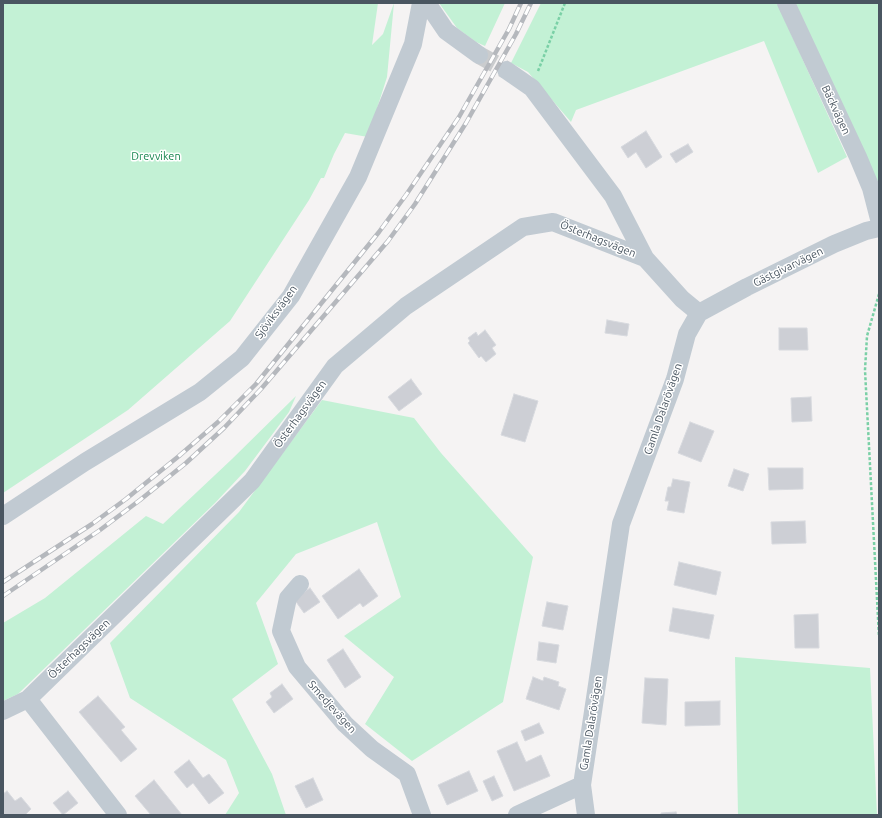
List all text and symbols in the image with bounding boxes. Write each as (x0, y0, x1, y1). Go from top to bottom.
street label: Bäckvägen (819, 83, 853, 137)
park label: Drevviken (131, 149, 181, 163)
street label: Österhagsvägen (558, 218, 638, 260)
street label: Gästgivarvägen (751, 244, 825, 290)
street label: Sjöviksvägen (252, 283, 300, 341)
street label: Gamla Dalarövägen (641, 362, 685, 456)
street label: Österhagsvägen (271, 378, 329, 450)
street label: Österhagsvägen (45, 616, 113, 682)
street label: Gamla Dalarövägen (577, 675, 605, 771)
street label: Smedjevägen (305, 678, 359, 736)

